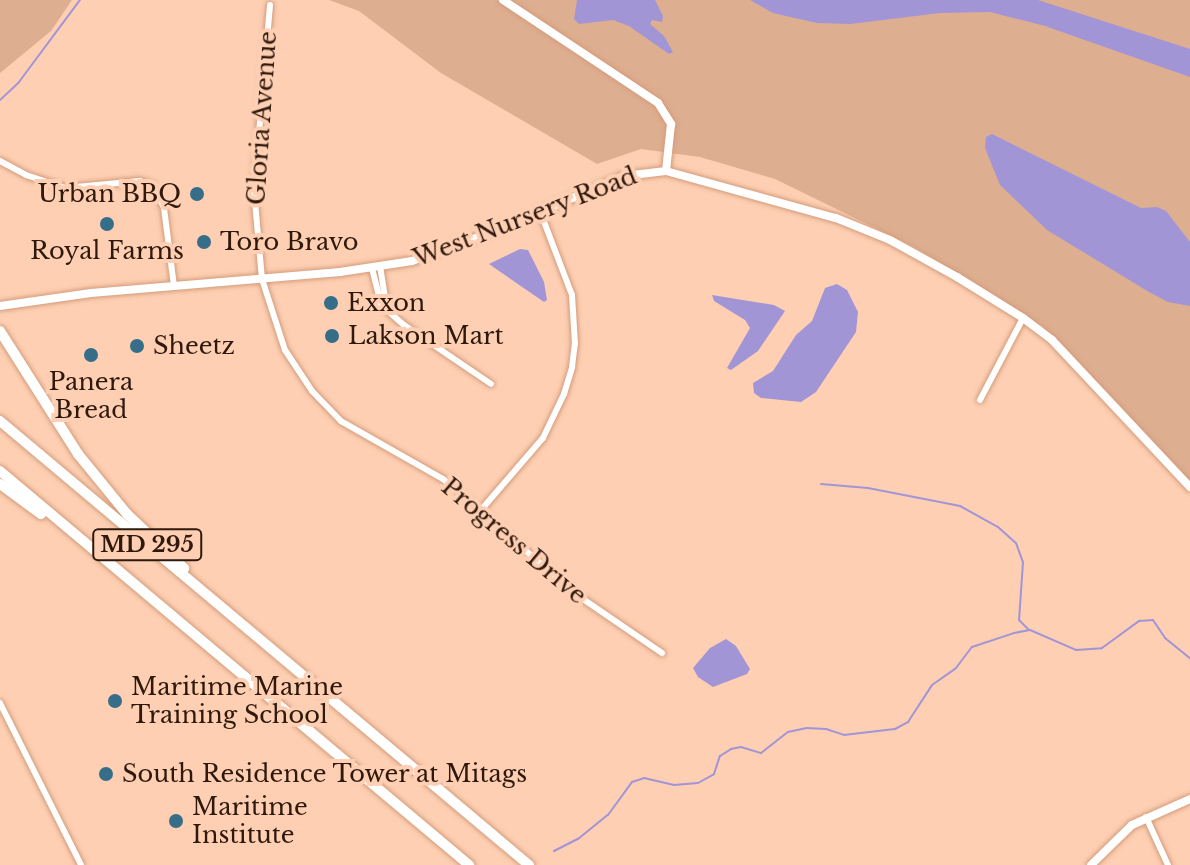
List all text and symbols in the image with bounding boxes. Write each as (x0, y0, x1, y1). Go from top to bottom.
street label: Gloria Avenue (242, 29, 282, 207)
street label: West Nursery Road (409, 161, 641, 273)
place label: Urban BBQ (38, 180, 181, 208)
marker: Urban BBQ (188, 185, 206, 203)
marker: Royal Farms (98, 215, 116, 233)
place label: Toro Bravo (220, 228, 359, 256)
marker: Toro Bravo (195, 233, 213, 251)
place label: Royal Farms (30, 237, 184, 265)
place label: Exxon (347, 289, 425, 317)
marker: Exxon (322, 294, 340, 312)
place label: Lakson Mart (348, 322, 504, 350)
marker: Lakson Mart (323, 327, 341, 345)
place label: Sheetz (153, 332, 235, 360)
marker: Sheetz (128, 337, 146, 355)
marker: Panera Bread (82, 346, 100, 364)
place label: Panera Bread (49, 368, 133, 424)
street label: Progress Drive (436, 472, 592, 610)
road number: MD 295 (91, 527, 203, 563)
place label: Maritime Marine Training School (131, 673, 343, 729)
marker: Maritime Marine Training School (106, 692, 124, 710)
place label: South Residence Tower at Mitags (122, 760, 528, 788)
marker: South Residence Tower at Mitags (97, 765, 115, 783)
place label: Maritime Institute (192, 793, 308, 849)
marker: Maritime Institute (167, 812, 185, 830)

